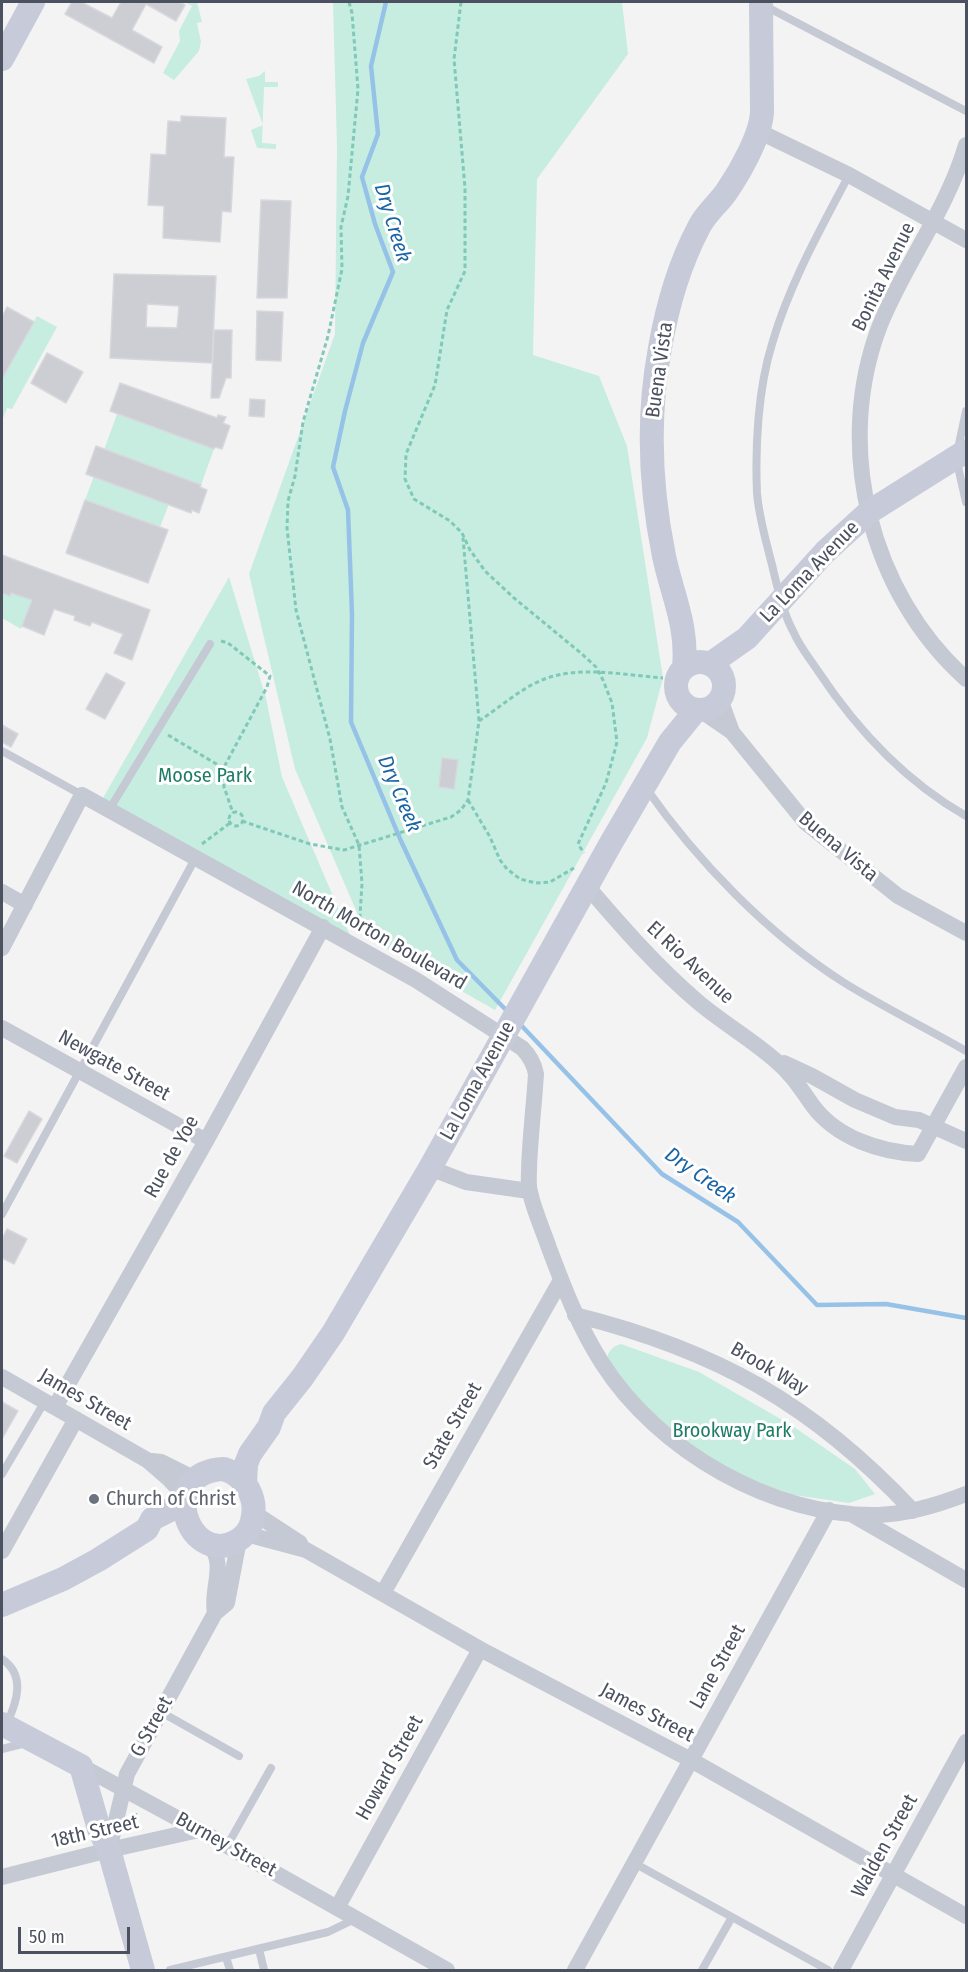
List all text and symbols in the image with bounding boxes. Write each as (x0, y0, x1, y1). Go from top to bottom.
water label: Dry Creek (368, 181, 416, 265)
street label: Bonita Avenue (847, 219, 921, 335)
street label: Buena Vista (641, 321, 679, 419)
street label: La Loma Avenue (755, 516, 865, 628)
water label: Dry Creek (372, 752, 426, 836)
park label: Moose Park (158, 764, 252, 788)
street label: Buena Vista (793, 807, 883, 887)
street label: North Morton Boulevard (287, 876, 471, 996)
street label: El Rio Avenue (641, 917, 739, 1009)
street label: La Loma Avenue (435, 1017, 521, 1145)
street label: Newgate Street (54, 1025, 174, 1107)
street label: Rue de Yoe (140, 1112, 204, 1202)
water label: Dry Creek (660, 1142, 740, 1210)
street label: Brook Way (726, 1337, 812, 1401)
street label: James Street (34, 1364, 136, 1436)
street label: State Street (419, 1378, 487, 1474)
park label: Brookway Park (672, 1419, 792, 1443)
place label: Church of Christ (106, 1487, 236, 1511)
marker: Church of Christ (87, 1492, 101, 1506)
street label: Lane Street (685, 1621, 751, 1713)
street label: James Street (596, 1678, 698, 1748)
street label: G Street (126, 1693, 178, 1761)
street label: Howard Street (351, 1711, 429, 1825)
street label: Walden Street (847, 1790, 923, 1902)
street label: Burney Street (171, 1807, 281, 1883)
street label: 18th Street (49, 1810, 141, 1854)
scale bar (21, 1915, 134, 1953)
text: 50 m (29, 1926, 65, 1948)

